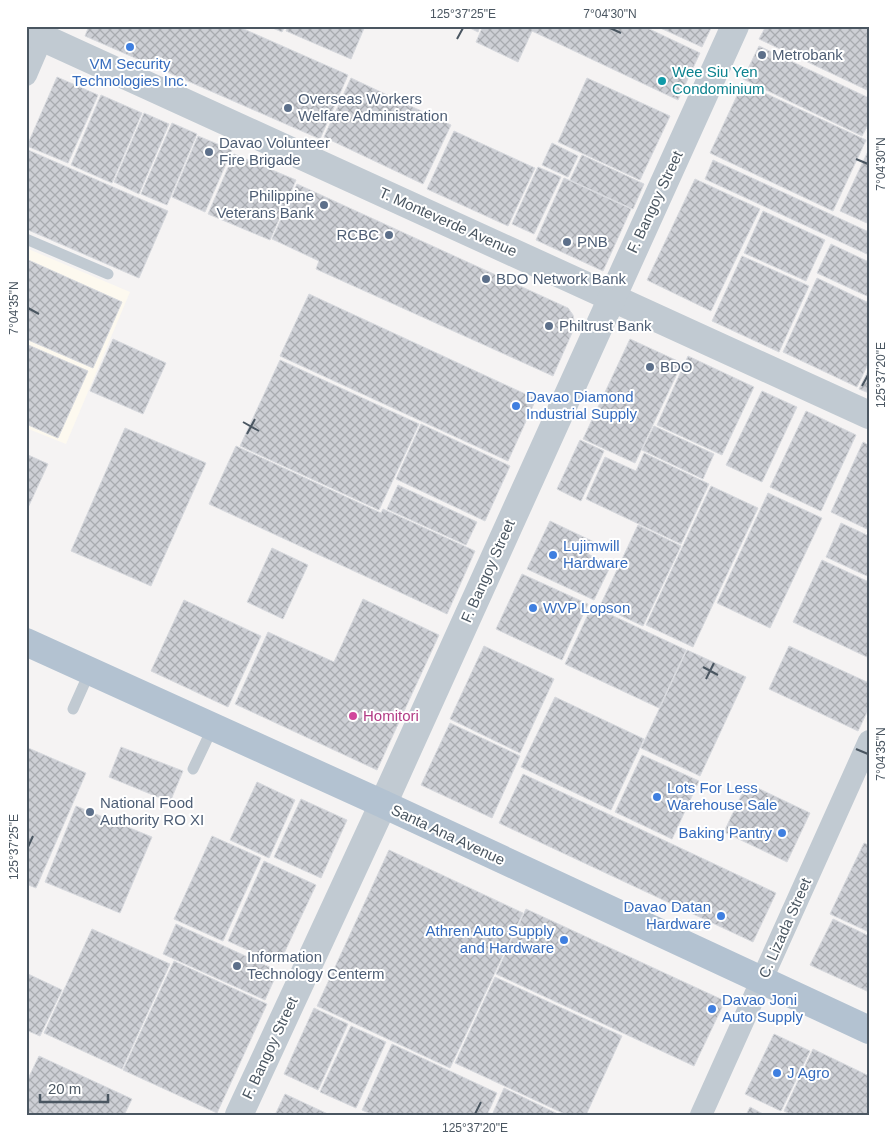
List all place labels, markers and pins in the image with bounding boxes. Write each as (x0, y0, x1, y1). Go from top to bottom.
marker: VM Security Technologies Inc. (124, 41, 136, 53)
place label: Metrobank (772, 46, 843, 63)
marker: Metrobank (756, 49, 768, 61)
place label: VM Security Technologies Inc. (72, 55, 188, 89)
place label: Wee Siu Yen Condominium (672, 63, 765, 97)
marker: Wee Siu Yen Condominium (656, 75, 668, 87)
place label: Overseas Workers Welfare Administration (298, 90, 448, 124)
marker: Overseas Workers Welfare Administration (282, 102, 294, 114)
place label: Davao Volunteer Fire Brigade (219, 134, 330, 168)
marker: Davao Volunteer Fire Brigade (203, 146, 215, 158)
place label: Philippine Veterans Bank (216, 187, 314, 221)
marker: Philippine Veterans Bank (318, 199, 330, 211)
place label: RCBC (336, 226, 379, 243)
marker: RCBC (383, 229, 395, 241)
place label: PNB (577, 233, 608, 250)
marker: PNB (561, 236, 573, 248)
place label: BDO Network Bank (496, 270, 627, 287)
marker: BDO Network Bank (480, 273, 492, 285)
place label: Philtrust Bank (559, 317, 652, 334)
marker: Philtrust Bank (543, 320, 555, 332)
place label: BDO (660, 358, 693, 375)
marker: BDO (644, 361, 656, 373)
place label: Davao Diamond Industrial Supply (526, 388, 637, 422)
marker: Davao Diamond Industrial Supply (510, 400, 522, 412)
place label: Lujimwill Hardware (563, 537, 628, 571)
marker: Lujimwill Hardware (547, 549, 559, 561)
place label: WVP Lopson (543, 599, 630, 616)
marker: WVP Lopson (527, 602, 539, 614)
place label: Homitori (363, 707, 419, 724)
marker: Homitori (347, 710, 359, 722)
place label: Lots For Less Warehouse Sale (667, 779, 777, 813)
marker: Lots For Less Warehouse Sale (651, 791, 663, 803)
place label: National Food Authority RO XI (100, 794, 204, 828)
marker: National Food Authority RO XI (84, 806, 96, 818)
place label: Baking Pantry (679, 824, 772, 841)
marker: Baking Pantry (776, 827, 788, 839)
place label: Davao Datan Hardware (623, 898, 711, 932)
marker: Davao Datan Hardware (715, 910, 727, 922)
place label: Athren Auto Supply and Hardware (426, 922, 554, 956)
marker: Athren Auto Supply and Hardware (558, 934, 570, 946)
place label: Information Technology Centerm (247, 948, 385, 982)
marker: Information Technology Centerm (231, 960, 243, 972)
place label: Davao Joni Auto Supply (722, 991, 803, 1025)
marker: Davao Joni Auto Supply (706, 1003, 718, 1015)
place label: J Agro (787, 1064, 830, 1081)
marker: J Agro (771, 1067, 783, 1079)

